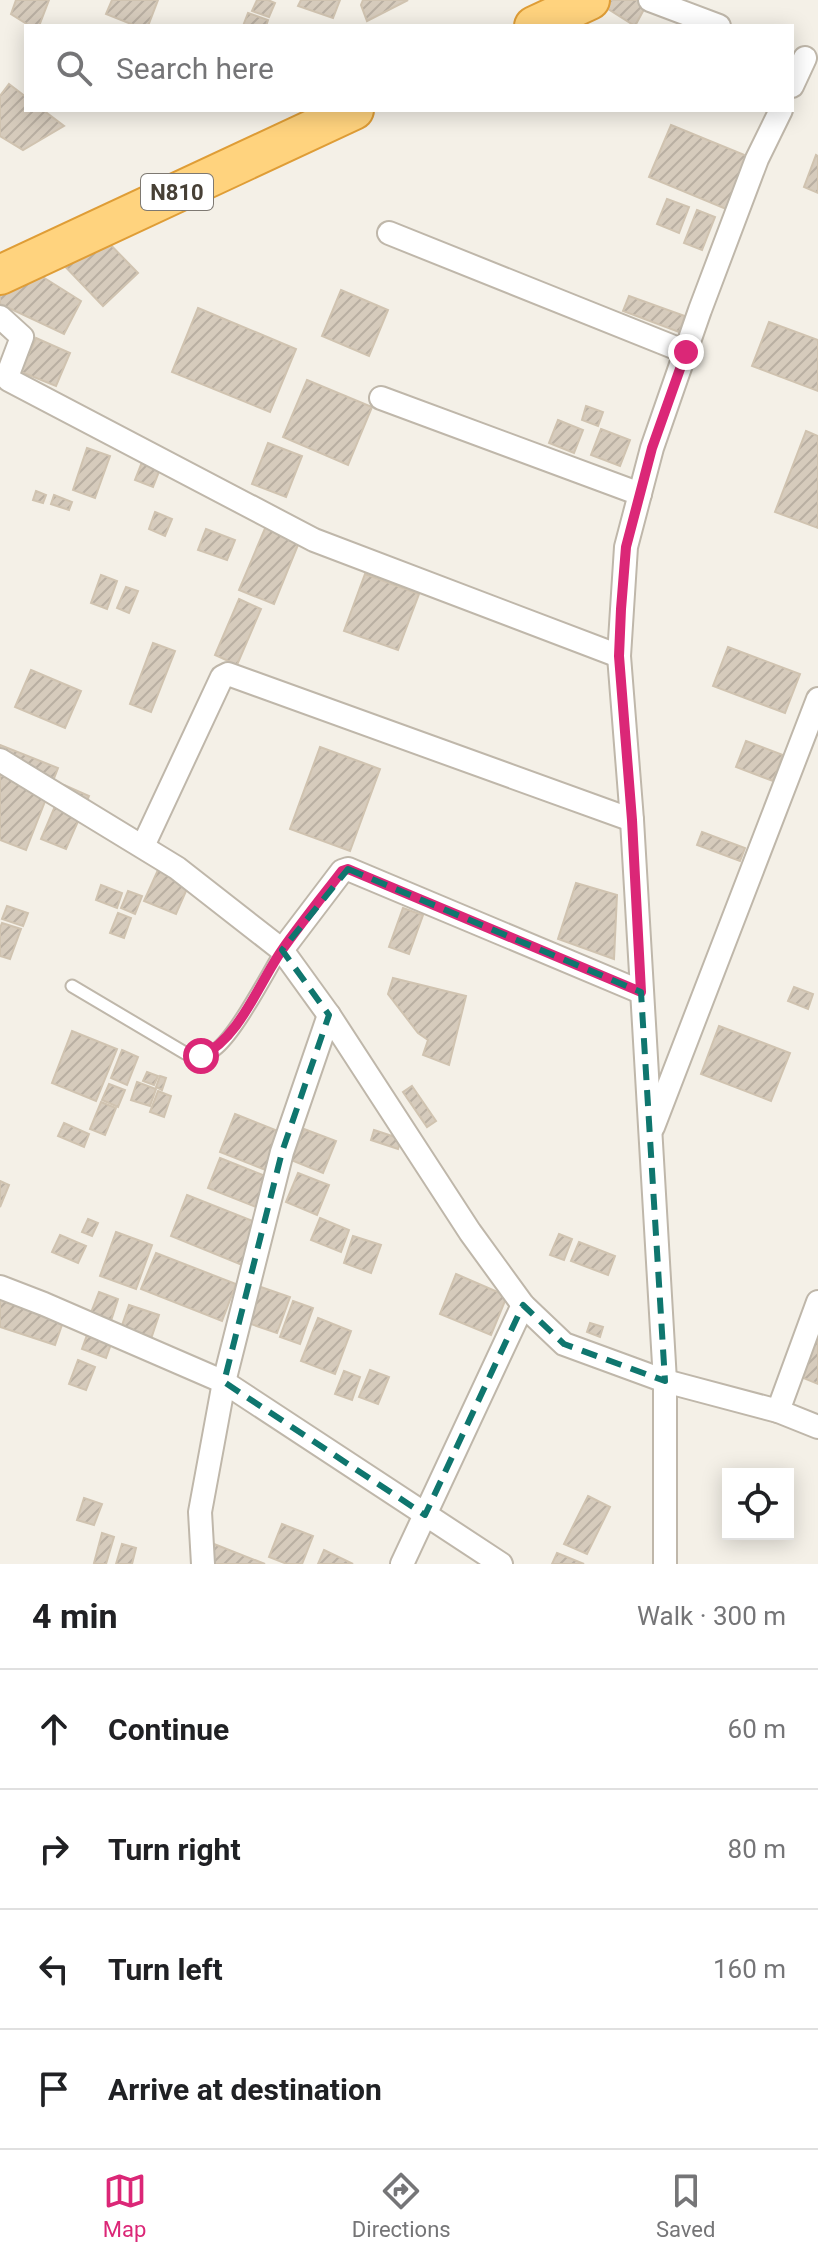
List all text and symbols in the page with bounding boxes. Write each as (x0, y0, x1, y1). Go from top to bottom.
search box (24, 24, 794, 112)
icon: search (52, 46, 96, 90)
text: Search here (116, 51, 274, 86)
road number: N810 (141, 174, 213, 210)
route end (668, 334, 704, 370)
route start (183, 1038, 219, 1074)
map controls (722, 1468, 794, 1540)
button: locate (722, 1468, 794, 1540)
text: 4 min (32, 1596, 117, 1636)
text: Walk · 300 m (637, 1601, 786, 1631)
icon: ahead (32, 1707, 76, 1751)
text: Continue (108, 1712, 229, 1747)
text: 60 m (728, 1714, 786, 1744)
icon: right (32, 1827, 76, 1871)
text: Turn right (108, 1832, 241, 1867)
text: 80 m (728, 1834, 786, 1864)
icon: left (32, 1947, 76, 1991)
text: Turn left (108, 1952, 223, 1987)
text: 160 m (713, 1954, 786, 1984)
icon: arrive (32, 2067, 76, 2111)
text: Arrive at destination (108, 2072, 382, 2107)
tab: Map (103, 2169, 147, 2242)
tab: Directions (352, 2169, 451, 2242)
tab: Saved (656, 2169, 715, 2242)

